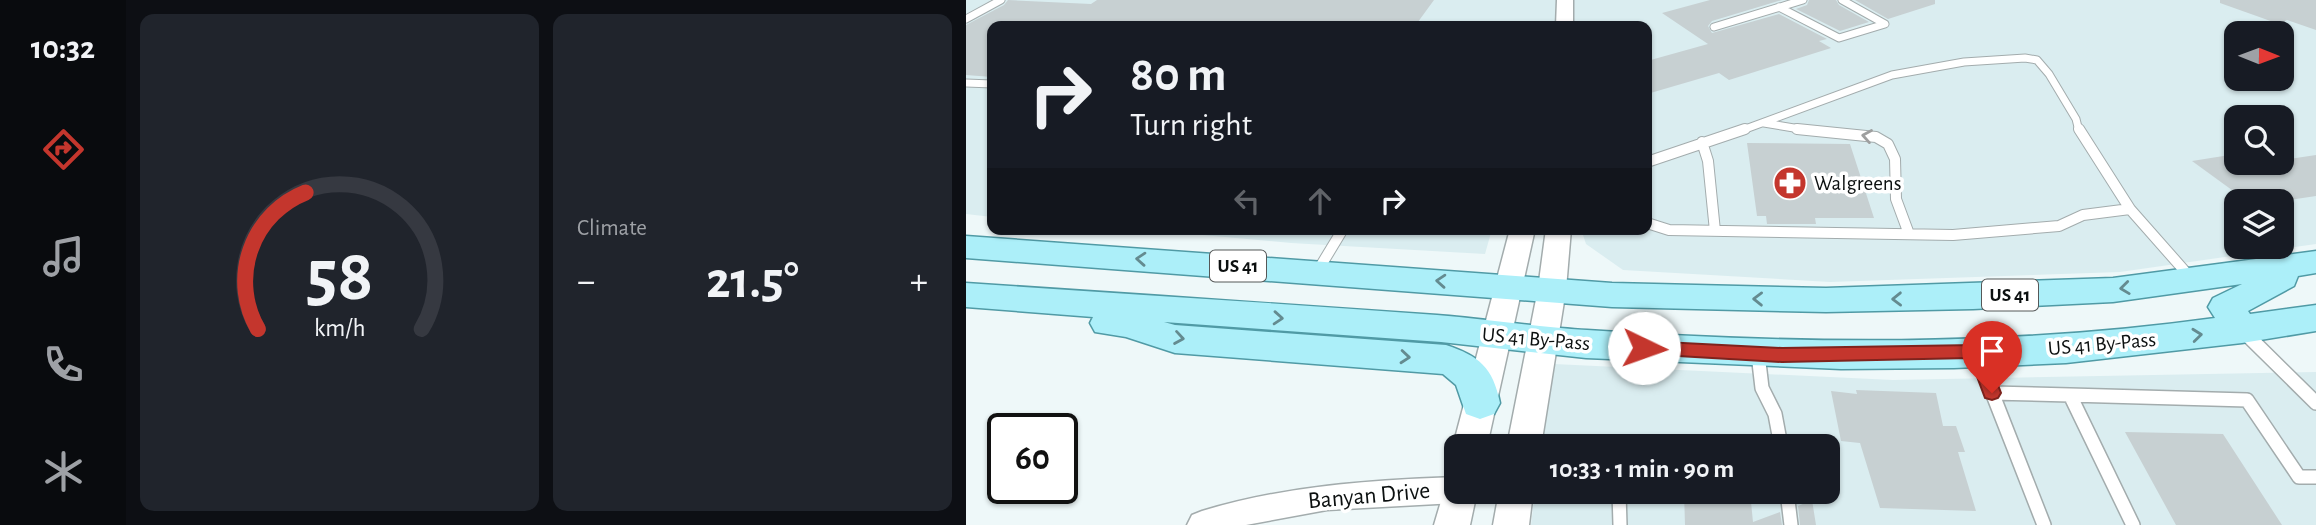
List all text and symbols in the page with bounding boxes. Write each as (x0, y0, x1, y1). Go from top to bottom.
north arrow (2224, 21, 2294, 91)
map controls (2224, 21, 2294, 259)
text: 10:32 (31, 32, 95, 64)
icon: right (1015, 49, 1106, 140)
text: 80 m (1130, 51, 1227, 100)
button: search (2224, 105, 2294, 175)
text: Turn right (1130, 109, 1252, 141)
icon: directions (39, 125, 88, 174)
one-way arrow (1861, 129, 1872, 144)
pharmacy icon: Walgreens (1771, 164, 1809, 202)
place label: Walgreens (1814, 173, 1901, 194)
icon: left (1228, 182, 1266, 220)
icon: ahead (1301, 182, 1339, 220)
icon: right (1374, 182, 1412, 220)
button: layers (2224, 189, 2294, 259)
text: Climate (577, 217, 647, 240)
icon: music (39, 232, 88, 281)
text: 58 (306, 241, 373, 314)
road number: US 41 (1210, 250, 1266, 282)
one-way arrow (1135, 252, 1146, 267)
text: 21.5° (706, 255, 799, 307)
text: − (577, 263, 595, 301)
text: + (910, 263, 928, 301)
one-way arrow (1435, 273, 1446, 288)
road number: US 41 (1982, 280, 2038, 310)
one-way arrow (2119, 281, 2130, 296)
one-way arrow (1752, 291, 1763, 307)
one-way arrow (1892, 291, 1902, 307)
one-way arrow (1273, 310, 1284, 325)
position arrow (1607, 311, 1681, 385)
text: km/h (314, 315, 365, 340)
pin (1962, 321, 2022, 393)
street label: US 41 By-Pass (1481, 324, 1591, 354)
one-way arrow (2192, 328, 2203, 343)
street label: US 41 By-Pass (2047, 329, 2157, 359)
one-way arrow (1173, 330, 1185, 345)
icon: arrive (1973, 332, 2011, 370)
icon: phone (39, 340, 88, 389)
one-way arrow (1400, 349, 1411, 364)
speed limit sign: 60 (987, 413, 1078, 504)
icon: climate (39, 447, 88, 496)
text: 10:33 · 1 min · 90 m (1550, 456, 1734, 482)
street label: Banyan Drive (1307, 479, 1431, 513)

